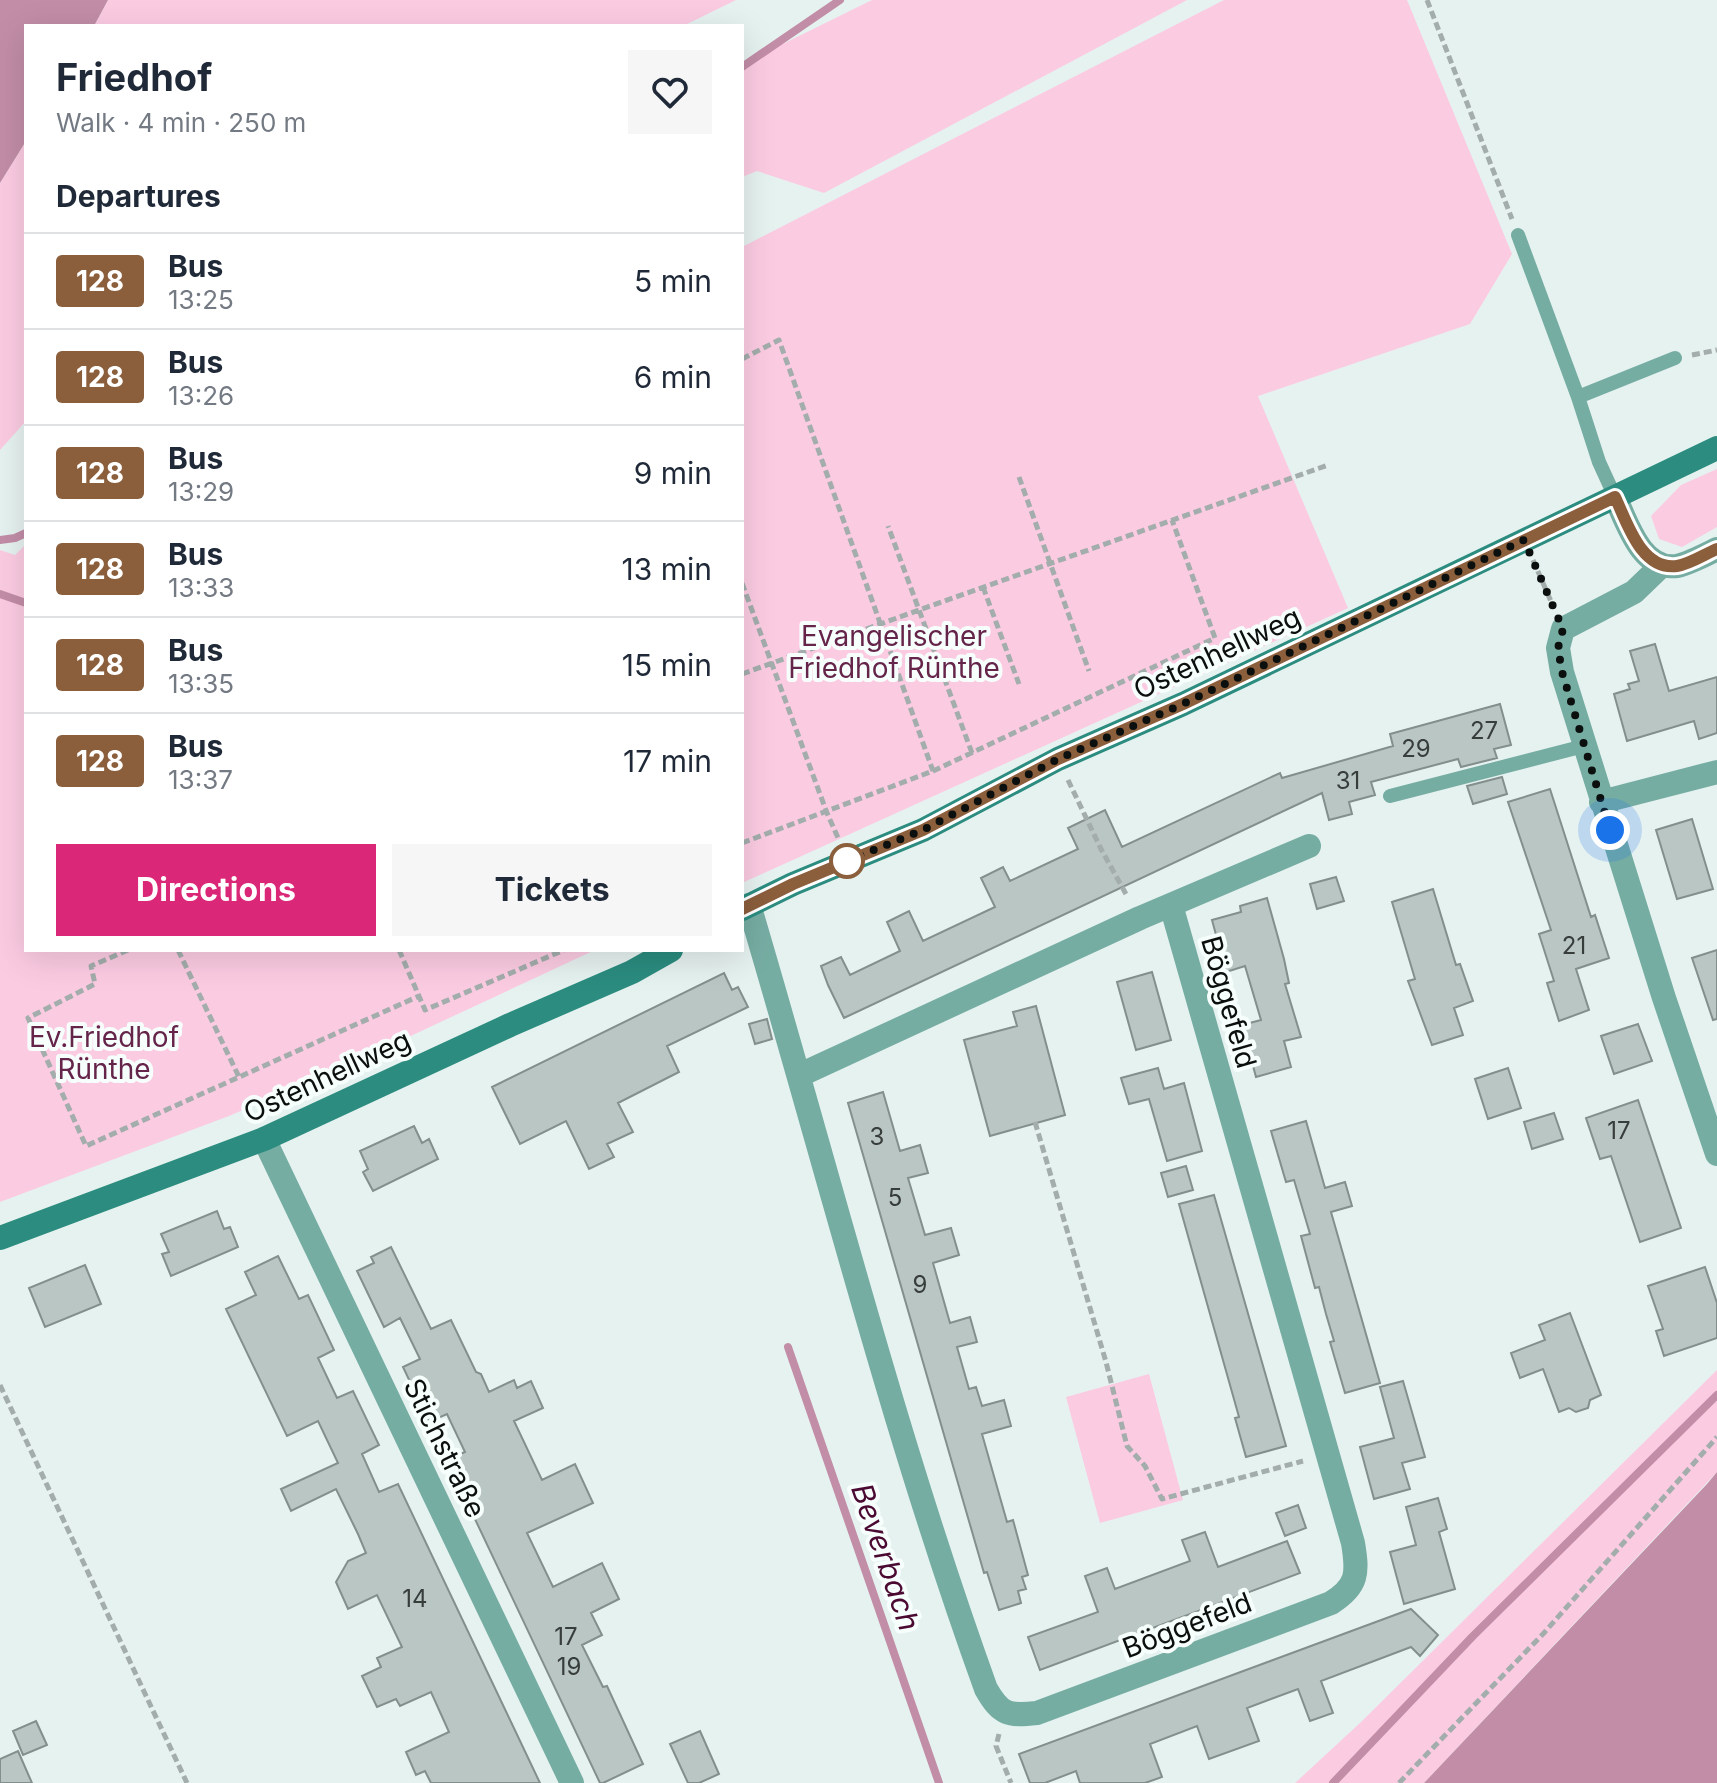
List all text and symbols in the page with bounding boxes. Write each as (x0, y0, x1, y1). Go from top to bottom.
button: heart (628, 50, 712, 134)
text: Friedhof (56, 54, 212, 100)
text: Walk · 4 min · 250 m (56, 107, 306, 138)
text: Departures (56, 178, 221, 214)
text: Bus (168, 248, 223, 284)
text: 5 min (634, 263, 712, 299)
text: 128 (76, 264, 124, 298)
text: 13:25 (168, 284, 234, 315)
text: Bus (168, 344, 223, 380)
text: 6 min (634, 359, 712, 395)
text: 128 (76, 360, 124, 394)
text: 13:26 (168, 380, 234, 411)
text: Bus (168, 440, 223, 476)
text: 9 min (634, 455, 712, 491)
text: 128 (76, 456, 124, 490)
text: 13:29 (168, 476, 234, 507)
text: Bus (168, 536, 223, 572)
text: 13 min (622, 551, 712, 587)
text: 128 (76, 552, 124, 586)
text: 13:33 (168, 572, 234, 603)
street label: Ostenhellweg (1128, 599, 1306, 707)
park label: Evangelischer Friedhof Rünthe (788, 619, 1000, 685)
text: Bus (168, 632, 223, 668)
text: 15 min (622, 647, 712, 683)
text: 128 (76, 648, 124, 682)
text: 13:35 (168, 668, 234, 699)
house number: 27 (1470, 716, 1498, 745)
text: Bus (168, 728, 223, 764)
house number: 29 (1401, 734, 1431, 763)
text: 17 min (623, 743, 712, 779)
text: 128 (76, 744, 124, 778)
text: 13:37 (168, 764, 233, 795)
house number: 31 (1336, 766, 1360, 795)
your location (1590, 810, 1630, 850)
button: Directions (56, 844, 376, 936)
button: Tickets (392, 844, 712, 936)
unlabelled marker (830, 844, 864, 878)
house number: 21 (1562, 931, 1586, 960)
street label: Böggefeld (1194, 932, 1264, 1072)
park label: Ev.Friedhof Rünthe (29, 1020, 179, 1086)
street label: Ostenhellweg (238, 1022, 416, 1130)
house number: 17 (1607, 1116, 1631, 1145)
house number: 3 (870, 1122, 884, 1151)
house number: 5 (888, 1183, 902, 1212)
house number: 9 (913, 1270, 927, 1299)
street label: Stichstraße (397, 1373, 493, 1523)
water label: Beverbach (844, 1479, 928, 1635)
house number: 14 (402, 1584, 428, 1613)
street label: Böggefeld (1118, 1585, 1256, 1665)
house number: 17 (554, 1622, 578, 1651)
house number: 19 (557, 1652, 581, 1681)

